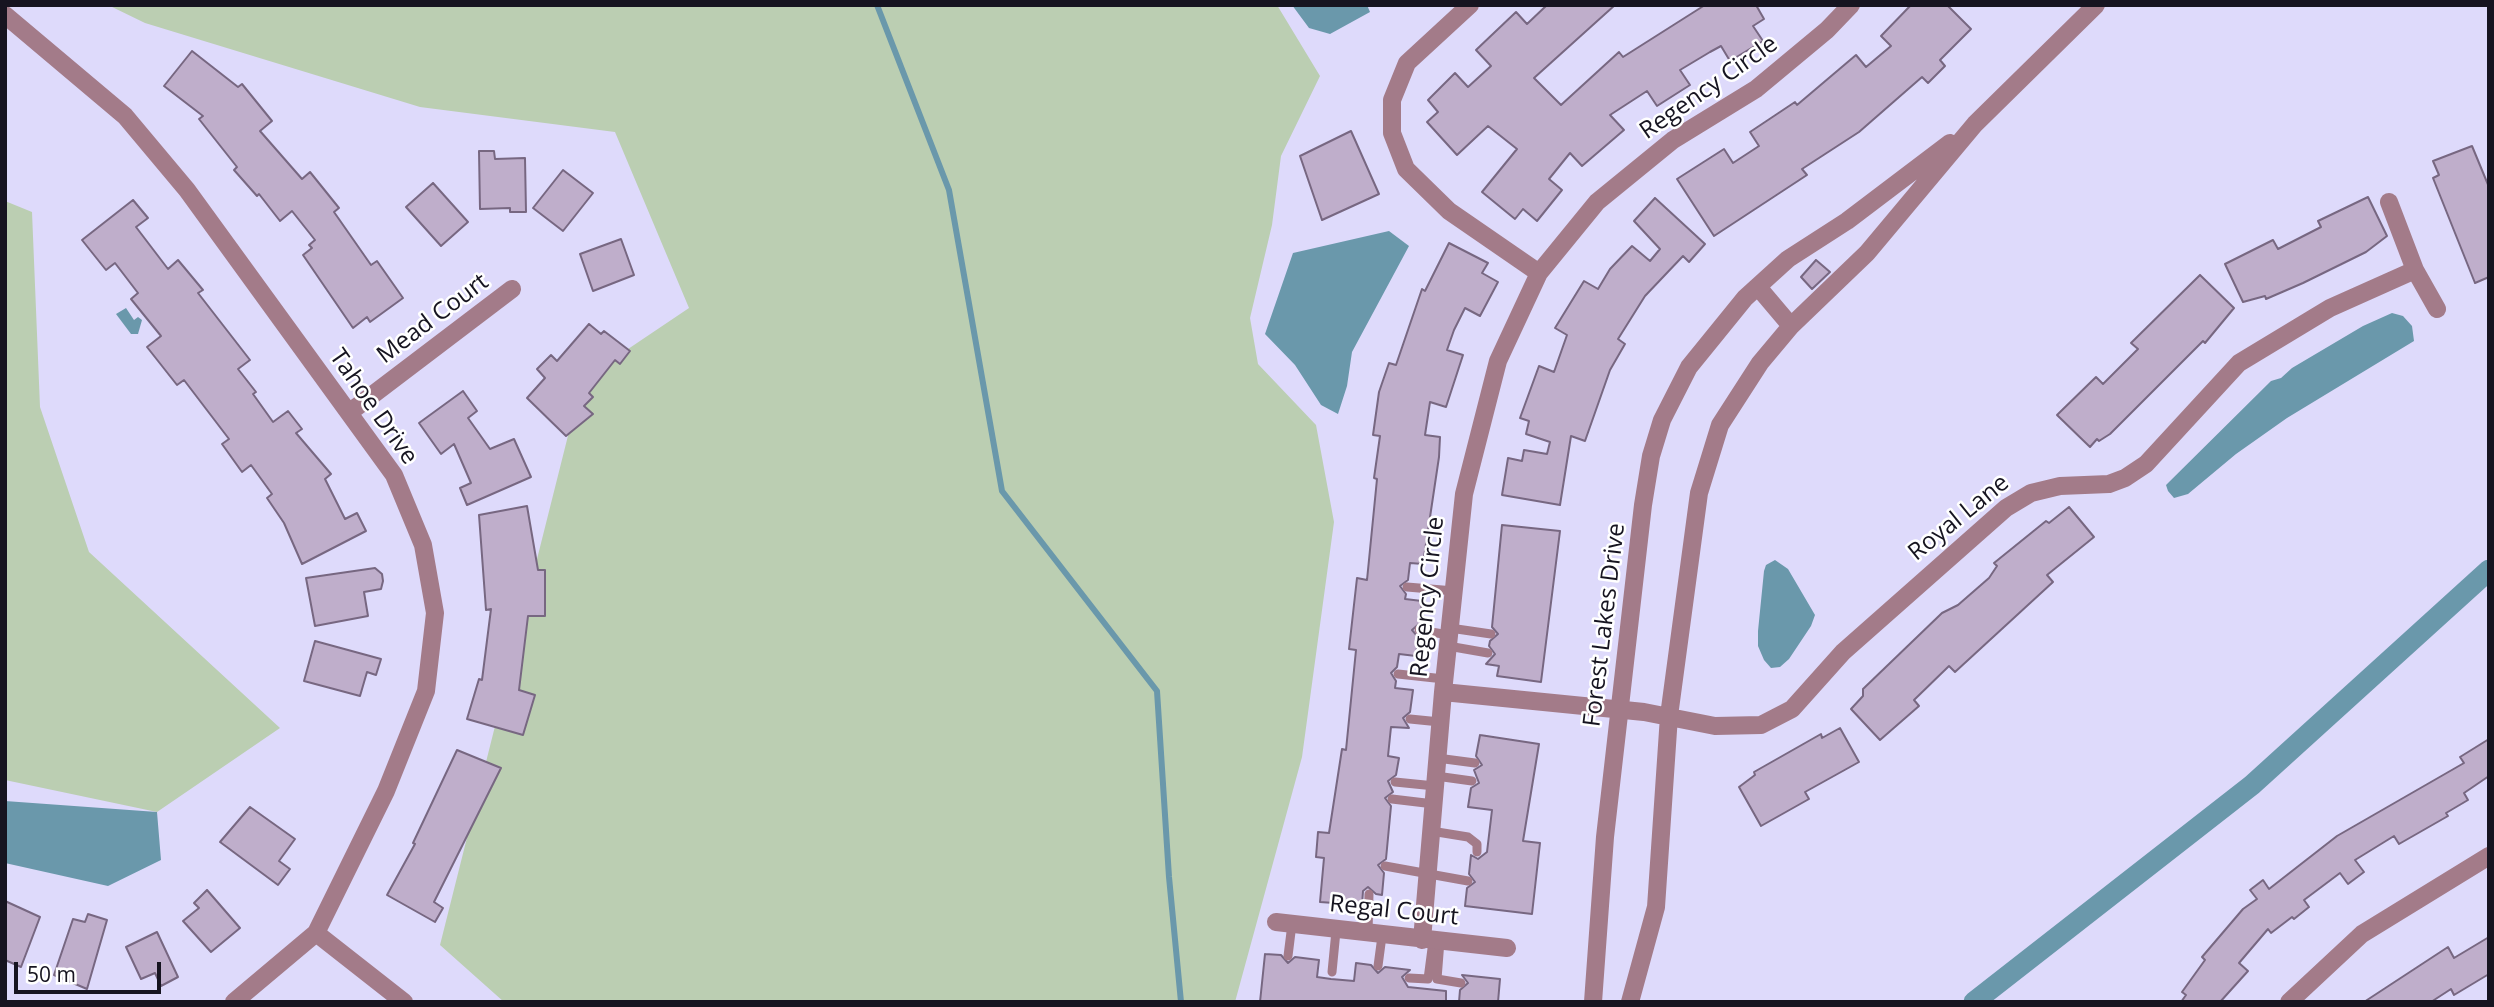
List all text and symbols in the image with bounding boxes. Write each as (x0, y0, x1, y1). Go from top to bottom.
street label: Regency Circle (1635, 30, 1783, 146)
street label: Mead Court (372, 268, 494, 370)
street label: Tahoe Drive (323, 344, 423, 470)
street label: Royal Lane (1903, 469, 2015, 567)
street label: Regency Circle (1405, 515, 1451, 679)
street label: Forest Lakes Drive (1578, 522, 1632, 728)
street label: Regal Court (1328, 890, 1460, 932)
scale bar (18, 948, 164, 992)
text: 50 m (27, 960, 76, 988)

